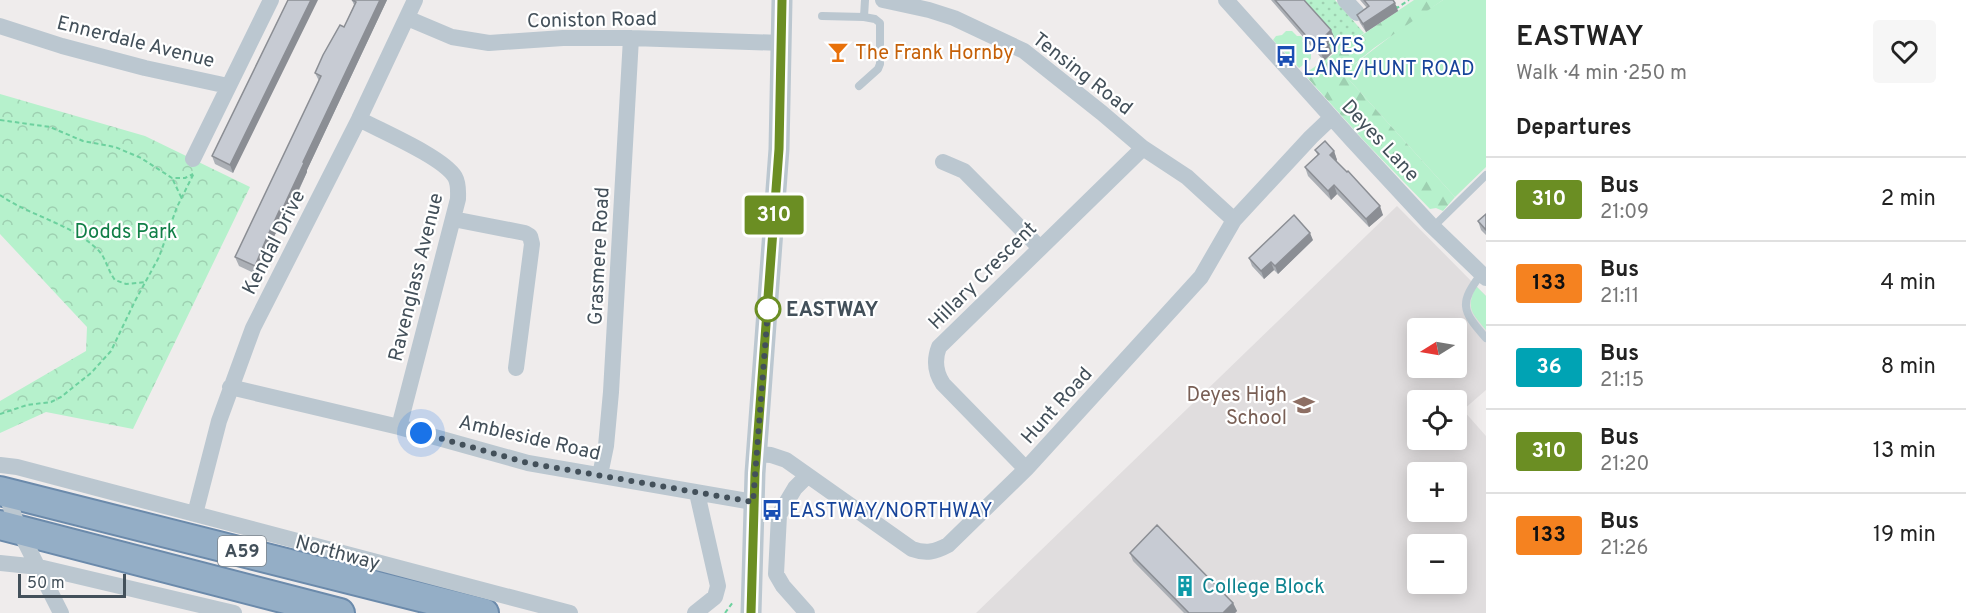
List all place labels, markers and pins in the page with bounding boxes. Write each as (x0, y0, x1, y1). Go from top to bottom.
place label: DEYES LANE/HUNT ROAD (1303, 34, 1475, 83)
bar icon: The Frank Hornby (826, 40, 850, 64)
place label: The Frank Hornby (855, 41, 1014, 67)
bus stop icon: DEYES LANE/HUNT ROAD (1274, 44, 1298, 68)
marker: EASTWAY (755, 296, 781, 322)
place label: EASTWAY (786, 298, 879, 324)
place label: Deyes High School (1186, 383, 1287, 432)
school or university icon: Deyes High School (1292, 393, 1316, 417)
bus stop icon: EASTWAY/NORTHWAY (760, 498, 784, 522)
place label: EASTWAY/NORTHWAY (789, 499, 993, 525)
building icon: College Block (1173, 574, 1197, 598)
place label: College Block (1202, 575, 1325, 601)

